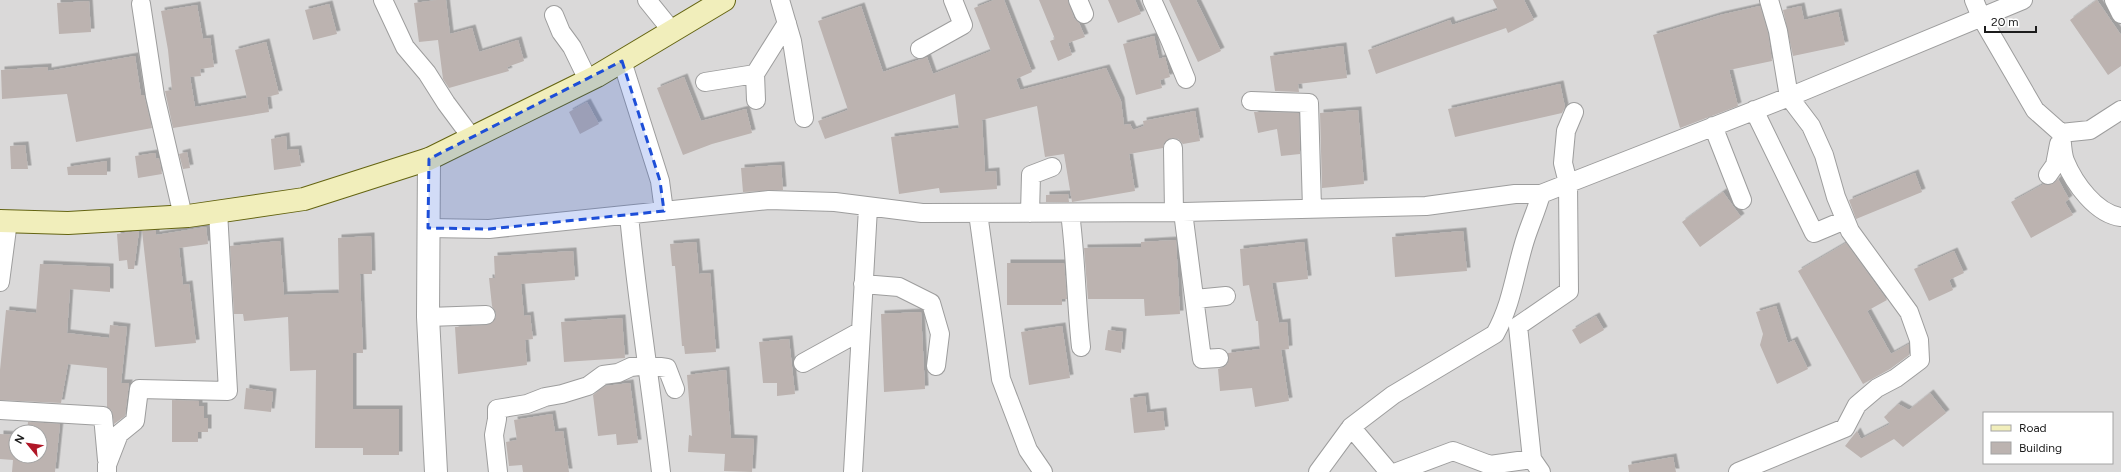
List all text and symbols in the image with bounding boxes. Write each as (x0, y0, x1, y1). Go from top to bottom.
scale bar (1985, 8, 2036, 34)
text: 20 m (1991, 15, 2019, 29)
legend (1983, 412, 2113, 464)
text: Road (2019, 421, 2047, 435)
north arrow (8, 424, 48, 464)
text: N (12, 433, 27, 446)
text: Building (2019, 441, 2062, 455)

